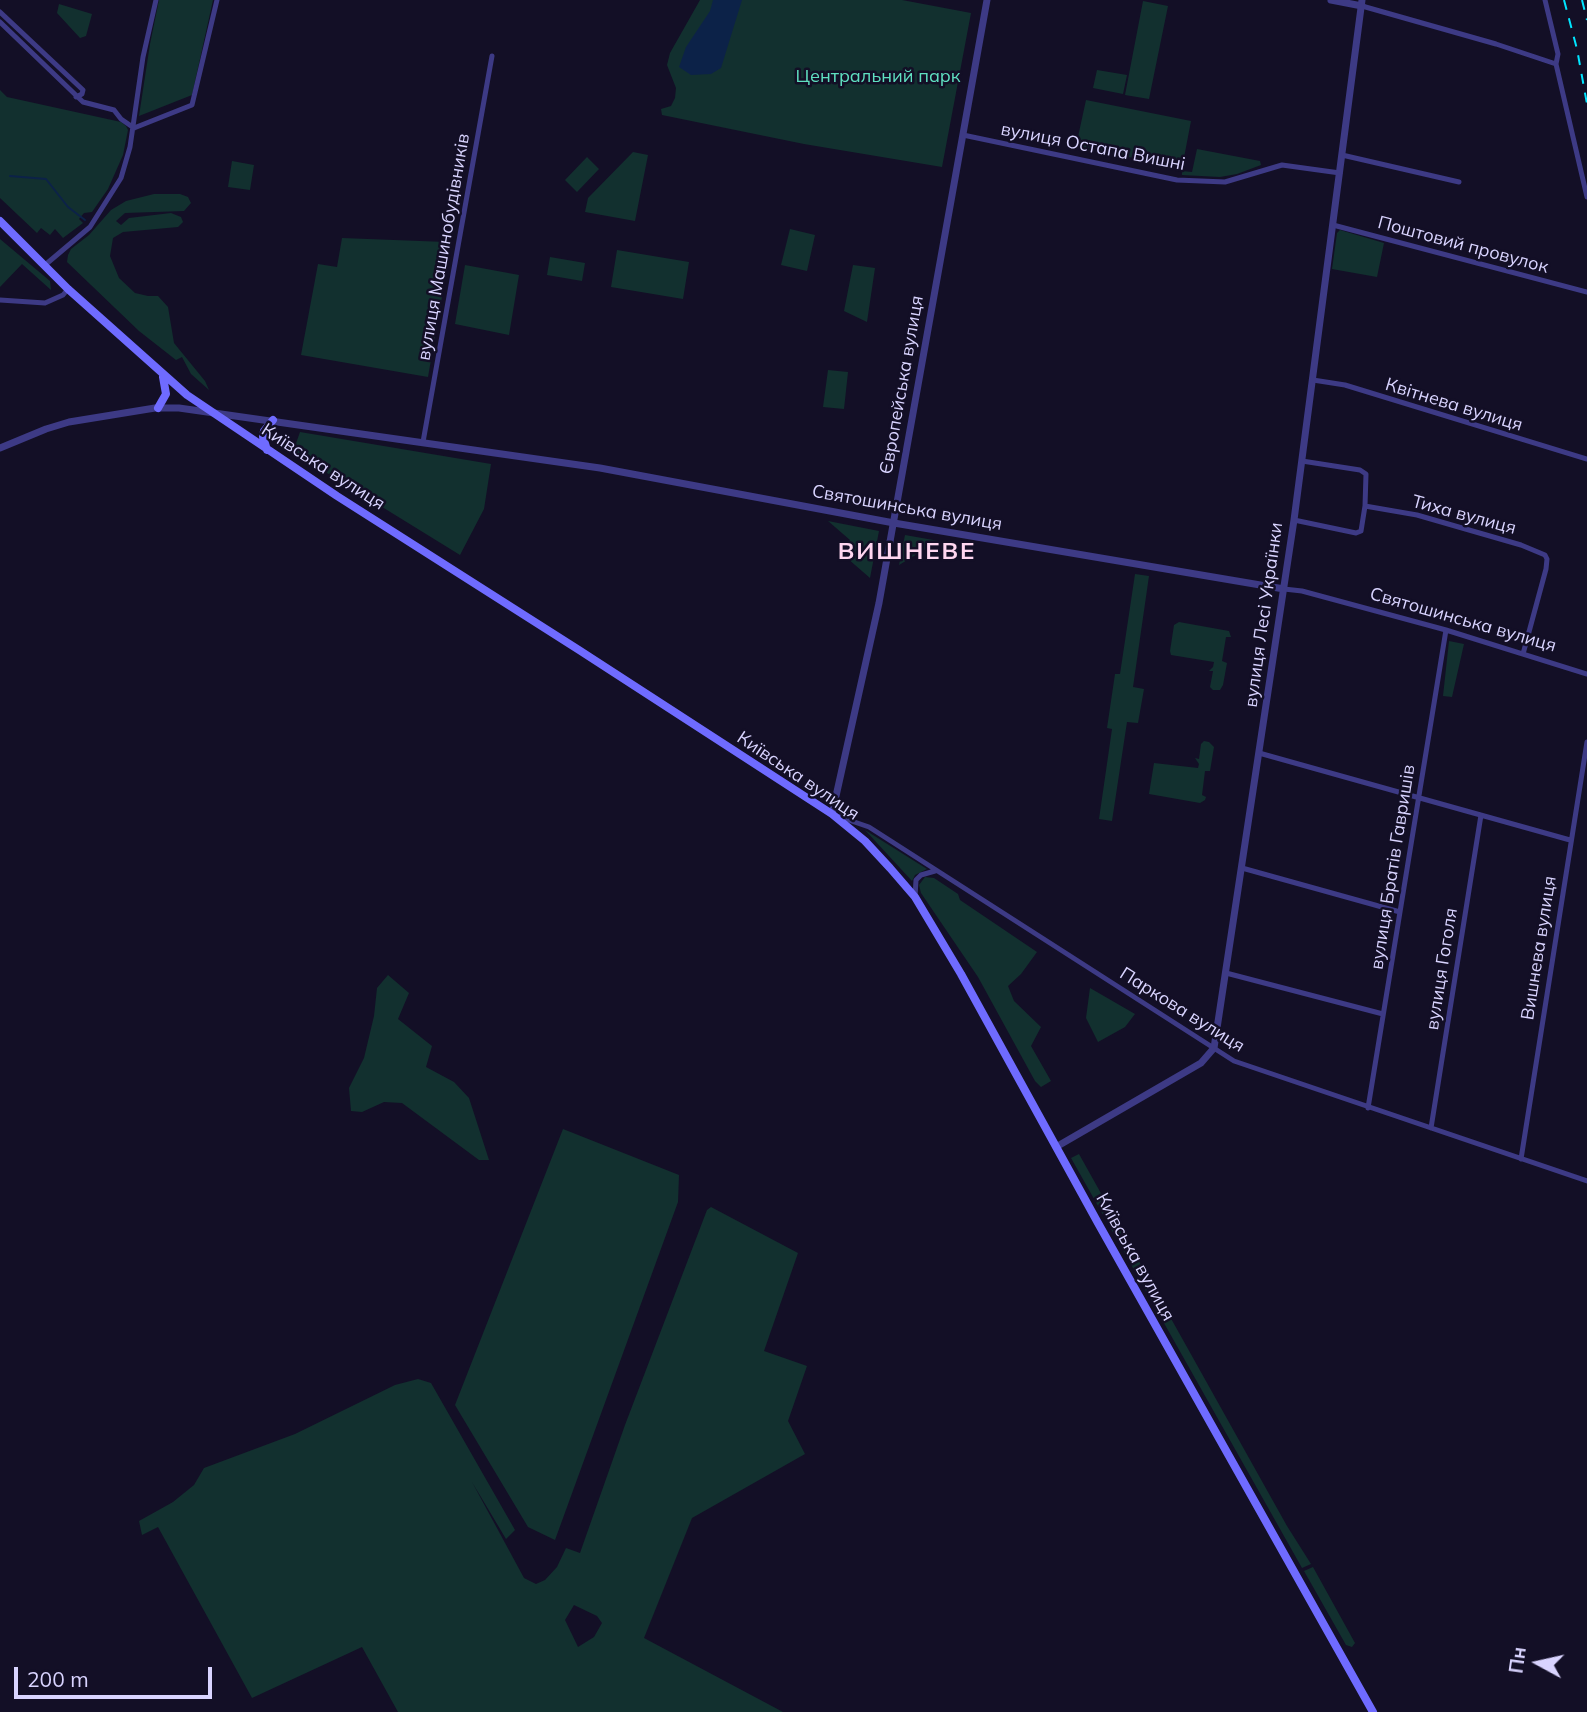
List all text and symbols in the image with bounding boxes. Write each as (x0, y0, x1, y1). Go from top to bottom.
park label: Центральний парк (795, 66, 961, 88)
street label: вулиця Остапа Вишні (999, 119, 1187, 175)
street label: вулиця Машинобудівників (413, 132, 475, 362)
street label: Поштовий провулок (1375, 212, 1551, 278)
street label: Європейська вулиця (876, 294, 928, 476)
street label: Квітнева вулиця (1383, 374, 1525, 436)
street label: Київська вулиця (257, 419, 389, 515)
street label: Святошинська вулиця (810, 481, 1004, 535)
street label: Тиха вулиця (1410, 491, 1518, 539)
street label: вулиця Лесі Українки (1240, 521, 1288, 709)
district label: ВИШНЕВЕ (839, 538, 975, 566)
street label: Святошинська вулиця (1367, 583, 1559, 657)
street label: Київська вулиця (733, 727, 863, 825)
street label: вулиця Братів Гавришів (1366, 763, 1420, 971)
street label: Вишнева вулиця (1517, 874, 1561, 1022)
street label: вулиця Гоголя (1422, 906, 1462, 1032)
street label: Паркова вулиця (1116, 963, 1248, 1057)
street label: Київська вулиця (1091, 1189, 1179, 1325)
north arrow (1503, 1628, 1573, 1698)
text: Пн (1503, 1645, 1531, 1675)
scale bar (18, 1652, 215, 1696)
text: 200 m (27, 1666, 89, 1692)

